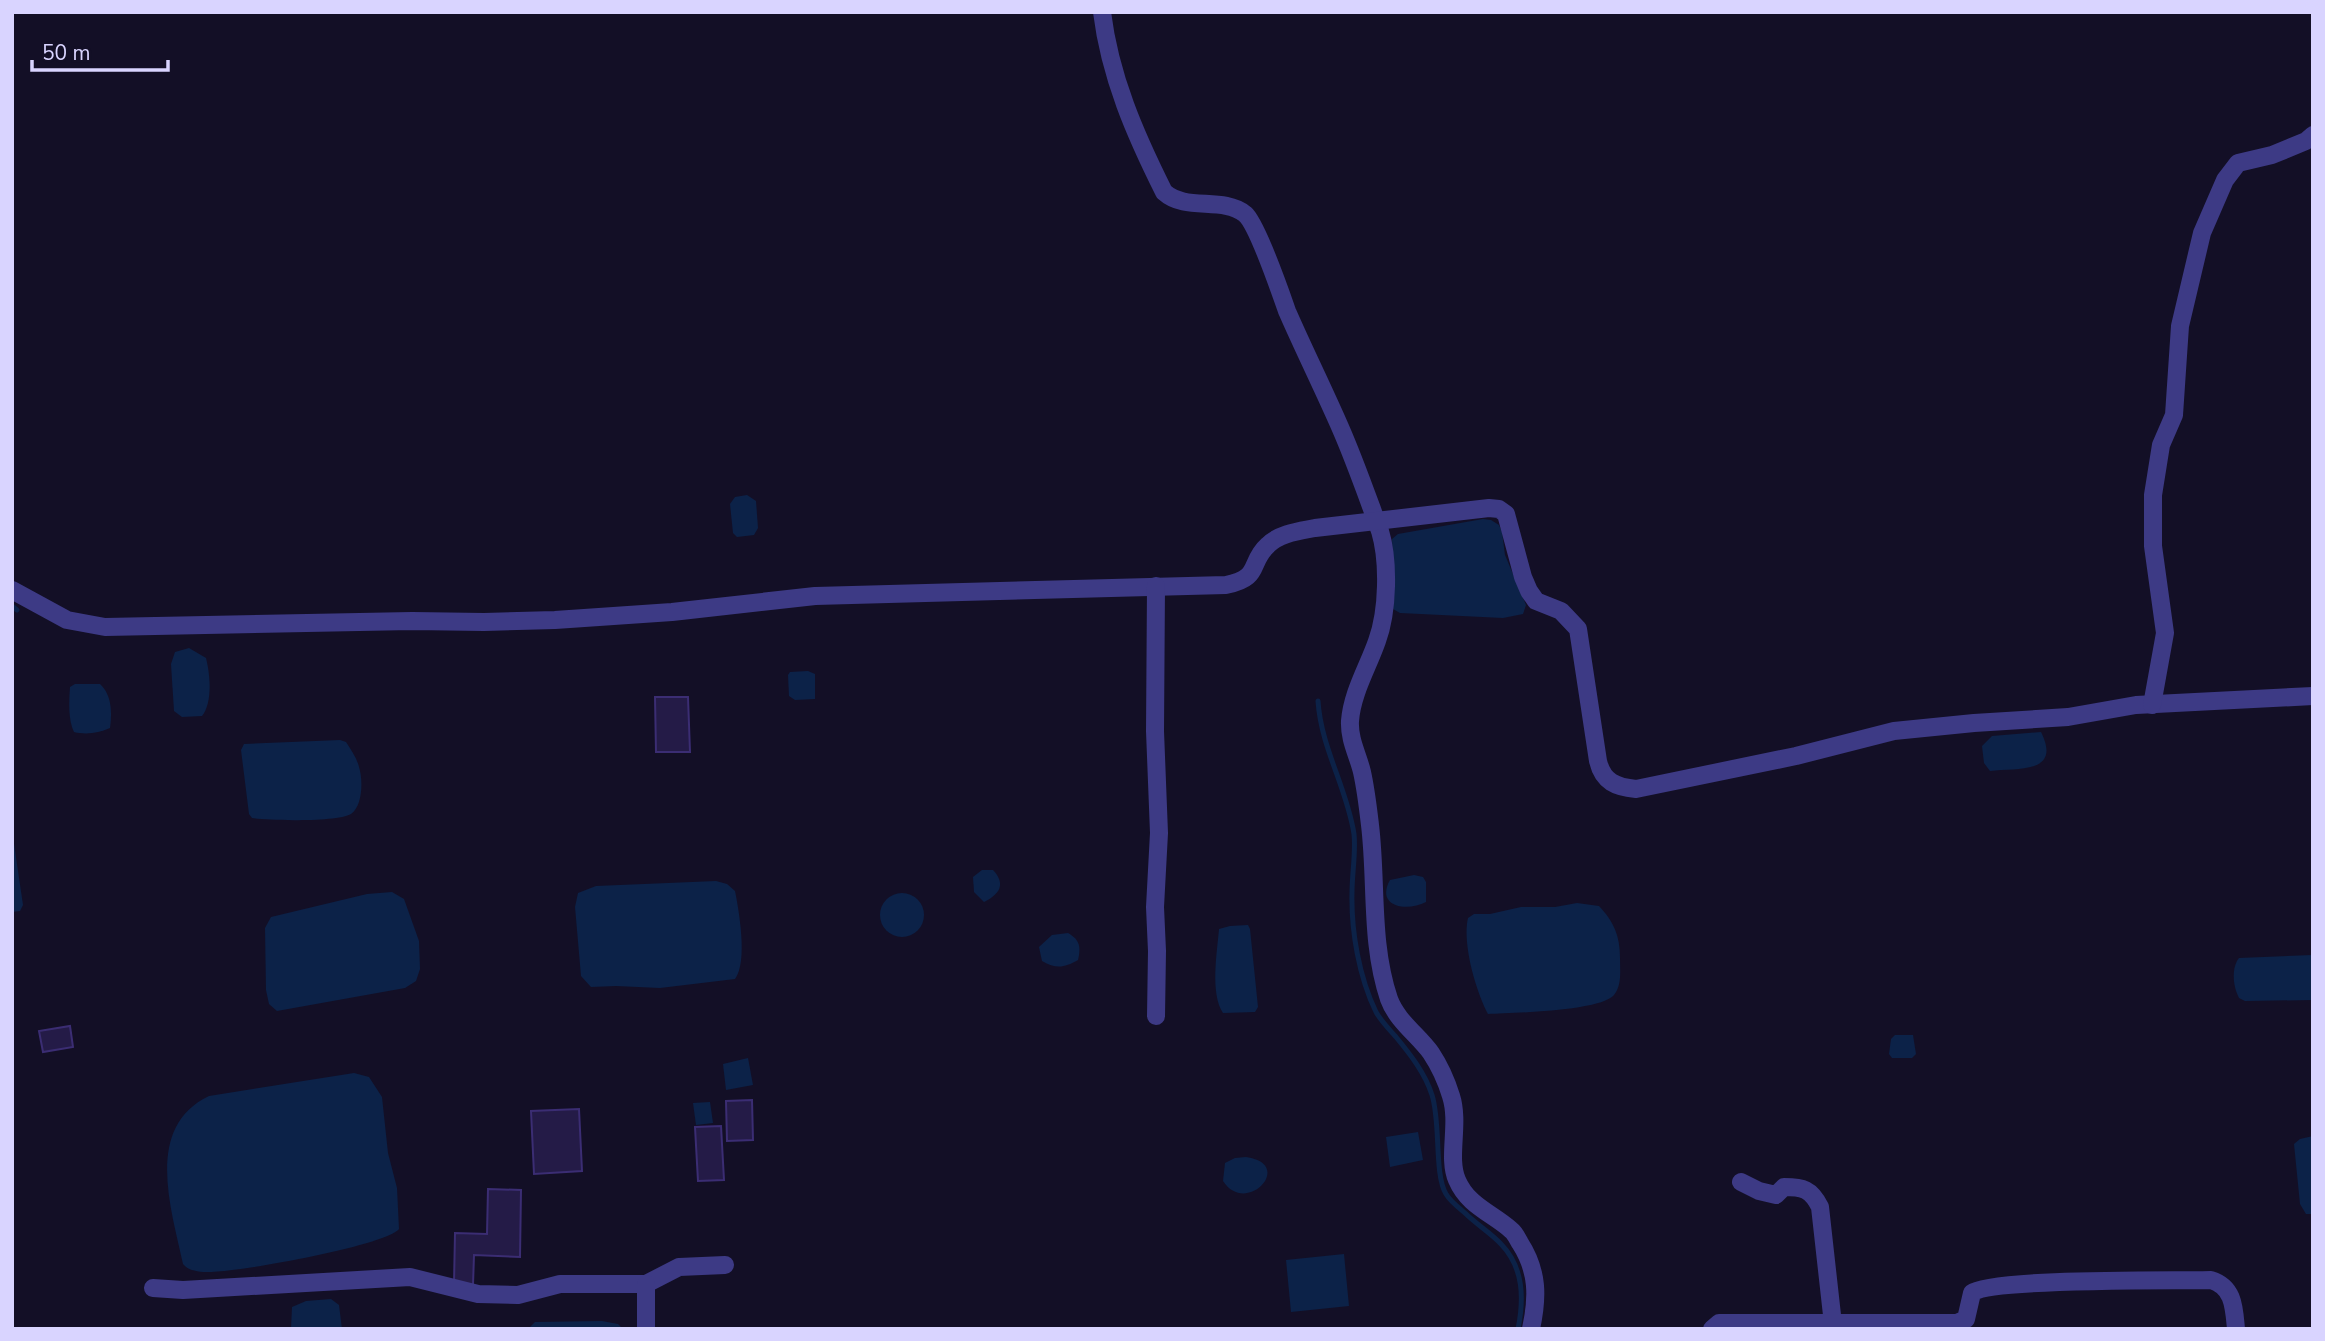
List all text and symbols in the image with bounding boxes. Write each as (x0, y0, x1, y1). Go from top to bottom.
scale bar (32, 28, 168, 72)
text: 50 m (42, 39, 91, 67)

